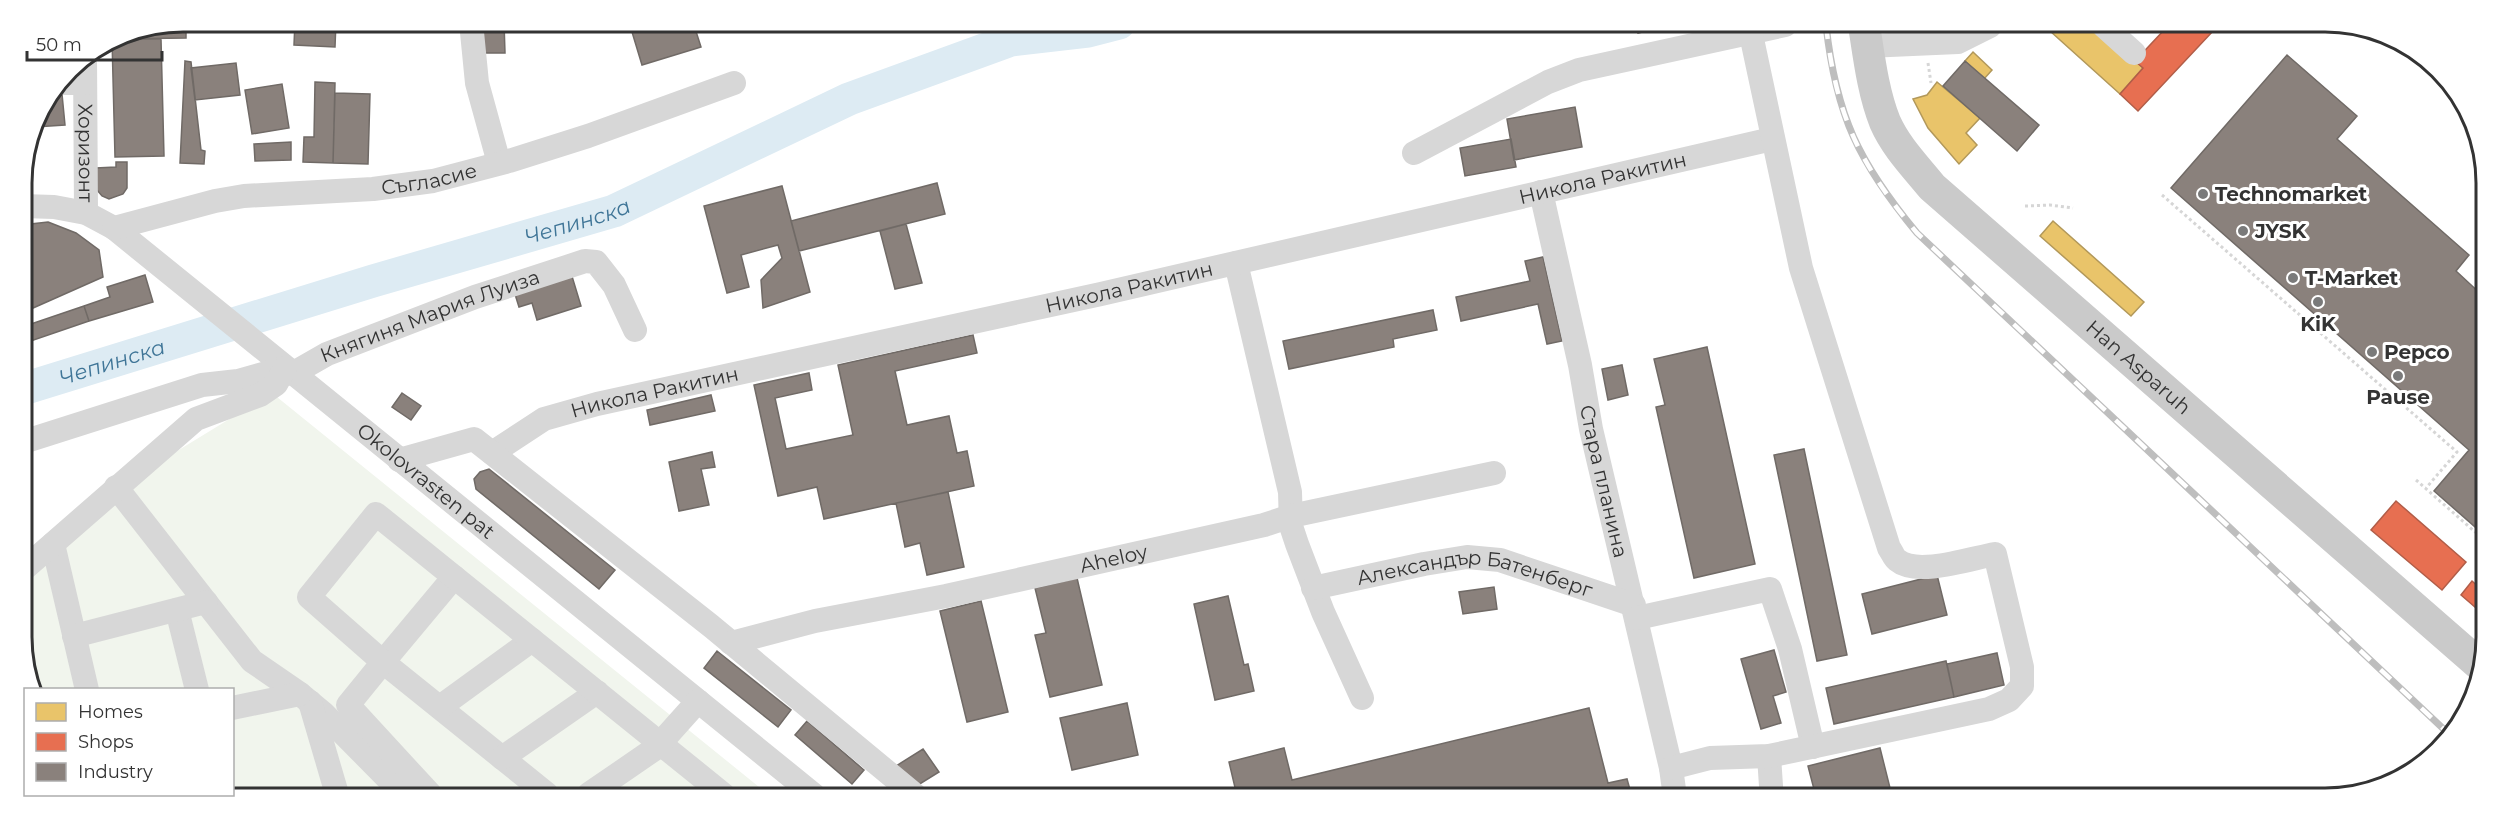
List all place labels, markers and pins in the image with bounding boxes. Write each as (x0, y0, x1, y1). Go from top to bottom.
place label: Technomarket (2215, 182, 2368, 206)
marker: Technomarket (2196, 187, 2210, 201)
place label: JYSK (2254, 219, 2308, 243)
marker: JYSK (2236, 224, 2250, 238)
place label: T-Market (2305, 266, 2399, 290)
marker: T-Market (2286, 271, 2300, 285)
marker: KiK (2311, 295, 2325, 309)
place label: KiK (2300, 312, 2337, 336)
place label: Pepco (2384, 340, 2450, 364)
marker: Pepco (2365, 345, 2379, 359)
marker: Pause (2391, 369, 2405, 383)
place label: Pause (2366, 385, 2430, 409)

